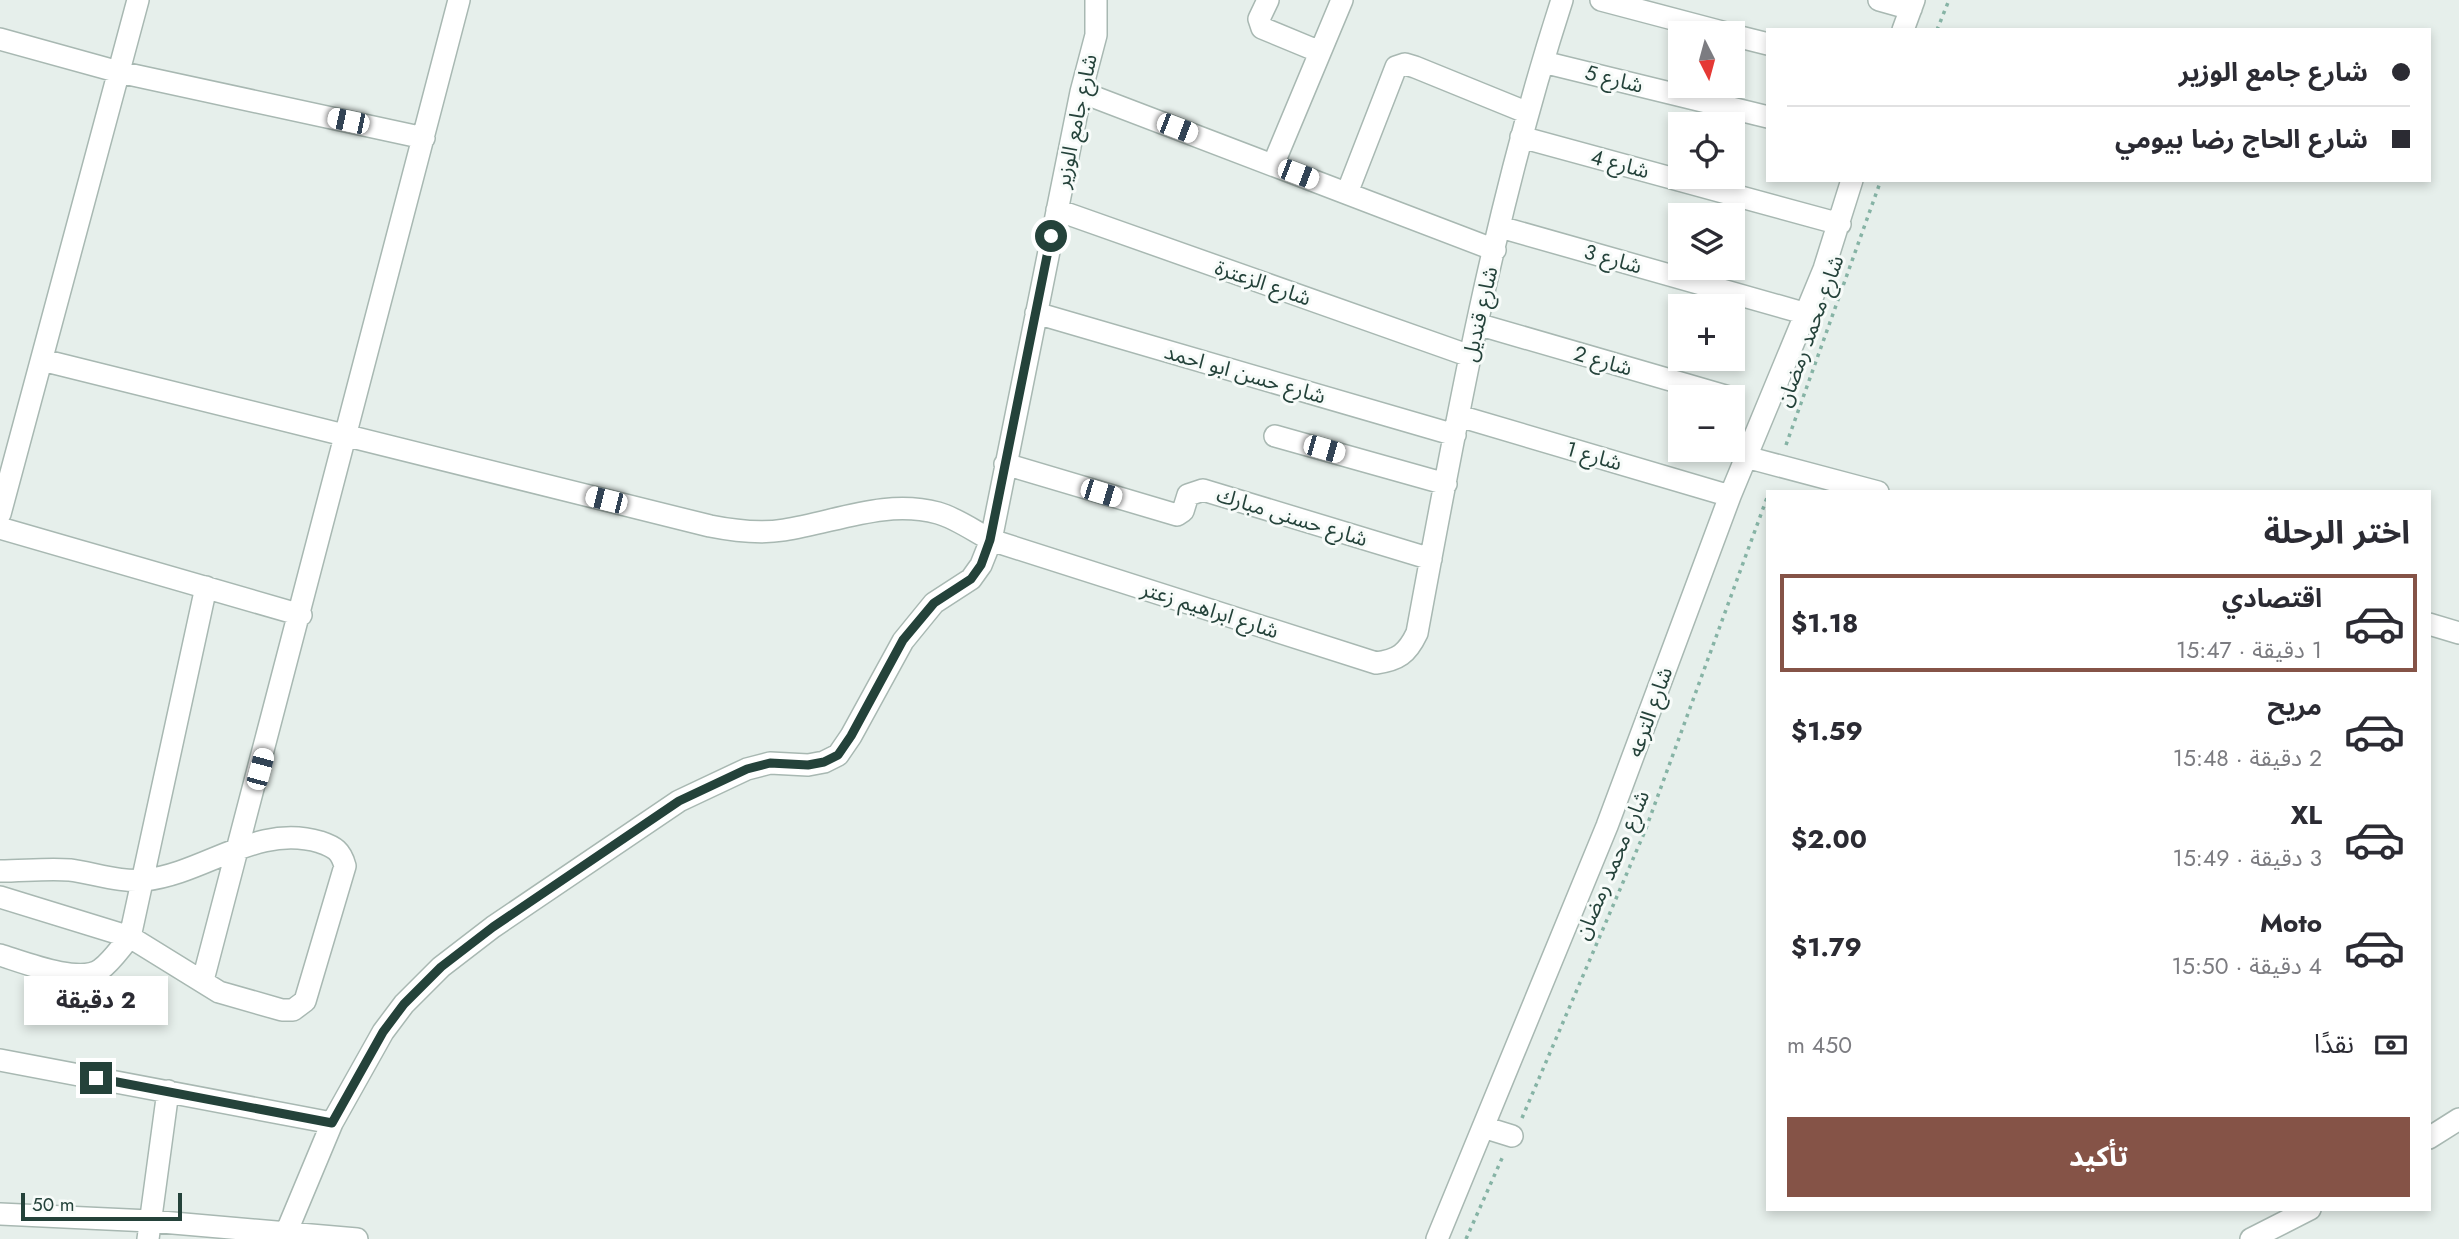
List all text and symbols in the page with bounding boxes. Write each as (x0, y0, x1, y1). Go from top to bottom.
north arrow (1668, 21, 1745, 98)
map controls (1668, 21, 1745, 462)
street label: شارع جامع الوزير (1047, 51, 1105, 192)
text: شارع جامع الوزير (2179, 53, 2368, 91)
street label: شارع 5 (1582, 57, 1646, 101)
car (326, 106, 371, 136)
car (1154, 111, 1201, 145)
button: locate (1668, 112, 1745, 189)
text: شارع الحاج رضا بيومي (2115, 120, 2368, 158)
street label: شارع 4 (1587, 142, 1653, 186)
car (1275, 157, 1322, 191)
button: layers (1668, 203, 1745, 280)
route start (1035, 220, 1067, 252)
street label: شارع 3 (1581, 236, 1645, 282)
street label: شارع محمد رمضان (1769, 251, 1851, 411)
street label: شارع الزعترة (1211, 253, 1315, 313)
street label: شارع قنديل (1455, 264, 1505, 364)
button: + (1668, 294, 1745, 371)
street label: شارع حسن ابو احمد (1161, 337, 1329, 411)
street label: شارع 2 (1570, 338, 1636, 384)
button: − (1668, 385, 1745, 462)
car (1301, 433, 1348, 465)
street label: شارع 1 (1563, 434, 1625, 478)
car (1078, 477, 1125, 509)
street label: شارع حسنى مبارك (1213, 480, 1371, 554)
car (584, 485, 629, 515)
text: اختر الرحلة (2264, 509, 2410, 555)
street label: شارع ابراهيم زعتر (1137, 573, 1282, 646)
text: اقتصادي (2222, 579, 2322, 617)
icon: car (2343, 592, 2406, 655)
text: $1.18 (1791, 604, 1858, 642)
text: 1 دقيقة · 15:47 (2176, 633, 2322, 667)
street label: شارع الترعه (1620, 663, 1680, 761)
text: مريح (2267, 687, 2322, 725)
icon: car (2343, 700, 2406, 763)
text: $1.59 (1791, 712, 1863, 750)
text: 2 دقيقة · 15:48 (2173, 741, 2322, 775)
car (245, 746, 276, 792)
street label: شارع محمد رمضان (1567, 786, 1657, 944)
text: XL (2290, 796, 2322, 834)
icon: car (2343, 808, 2406, 871)
text: $2.00 (1791, 820, 1867, 858)
text: 3 دقيقة · 15:49 (2173, 841, 2322, 875)
text: Moto (2260, 904, 2322, 942)
icon: car (2343, 916, 2406, 979)
text: $1.79 (1791, 928, 1862, 966)
text: 4 دقيقة · 15:50 (2172, 949, 2322, 983)
callout: 2 دقيقة (24, 976, 168, 1026)
text: 2 دقيقة (56, 983, 136, 1017)
text: نقدًا (2314, 1025, 2354, 1063)
icon: cash (2372, 1026, 2410, 1064)
text: 450 m (1787, 1028, 1852, 1062)
route end (80, 1062, 112, 1094)
button: تأكيد (1787, 1117, 2410, 1197)
scale bar (21, 1190, 182, 1222)
text: 50 m (32, 1191, 75, 1218)

